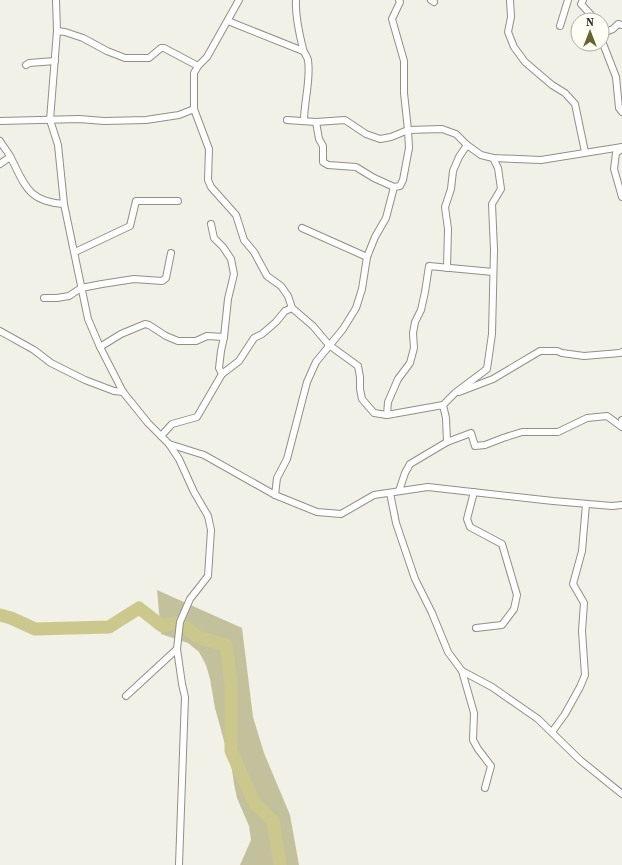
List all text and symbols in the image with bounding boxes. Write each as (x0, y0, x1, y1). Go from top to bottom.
north arrow (570, 12, 610, 52)
text: N (586, 15, 594, 30)

